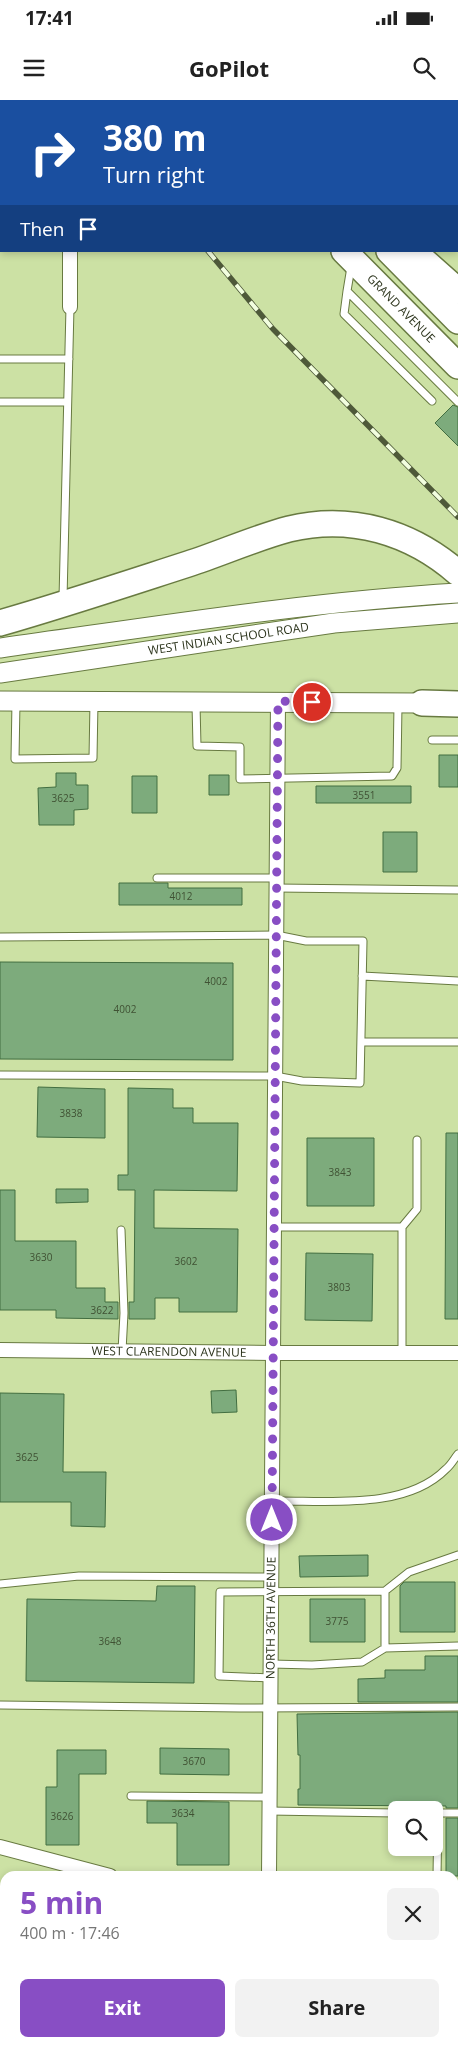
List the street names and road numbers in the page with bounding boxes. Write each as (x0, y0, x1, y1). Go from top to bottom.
street label: GRAND AVENUE (363, 270, 439, 346)
street label: WEST INDIAN SCHOOL ROAD (147, 618, 310, 659)
street label: WEST CLARENDON AVENUE (92, 1342, 246, 1361)
street label: NORTH 36TH AVENUE (262, 1557, 279, 1679)

